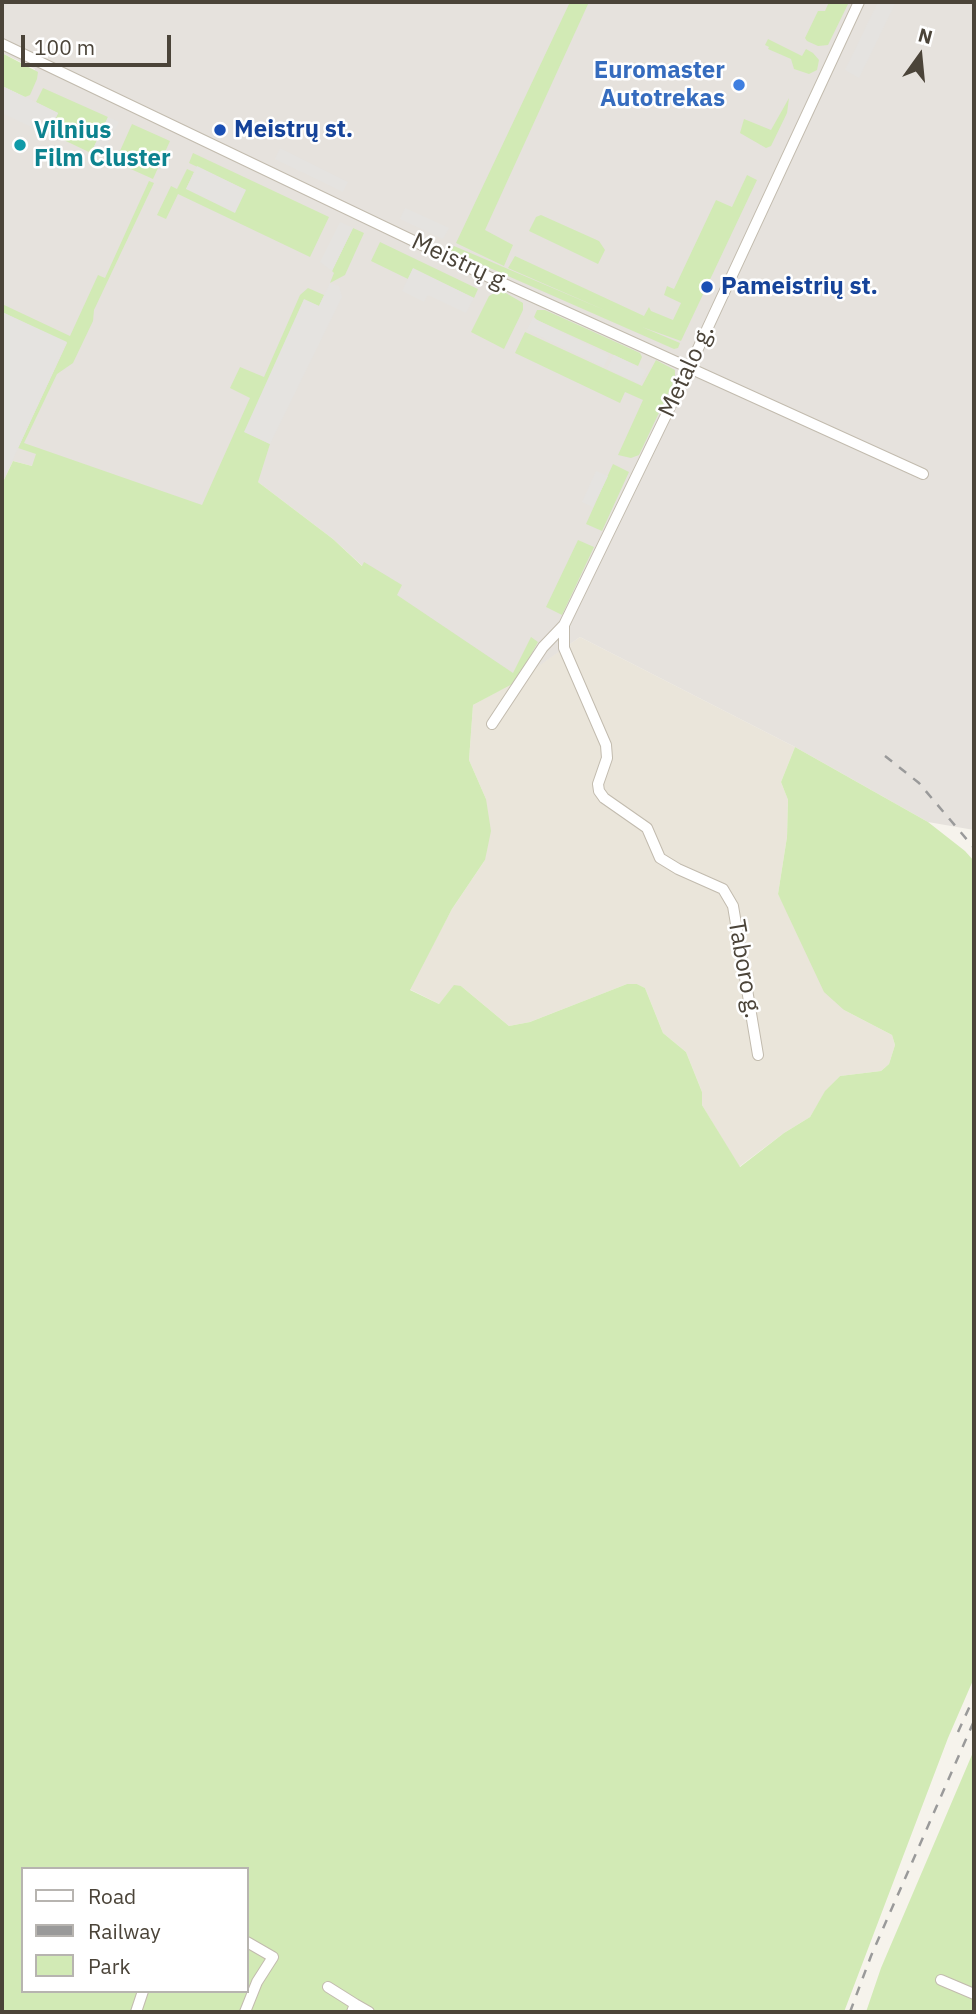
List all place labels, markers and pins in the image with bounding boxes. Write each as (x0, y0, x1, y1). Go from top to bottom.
place label: Euromaster Autotrekas (594, 57, 725, 113)
marker: Euromaster Autotrekas (731, 77, 747, 93)
place label: Meistrų st. (234, 116, 353, 144)
place label: Vilnius Film Cluster (34, 117, 171, 173)
marker: Meistrų st. (212, 122, 228, 138)
marker: Vilnius Film Cluster (12, 137, 28, 153)
place label: Pameistrių st. (721, 273, 878, 301)
marker: Pameistrių st. (699, 279, 715, 295)

